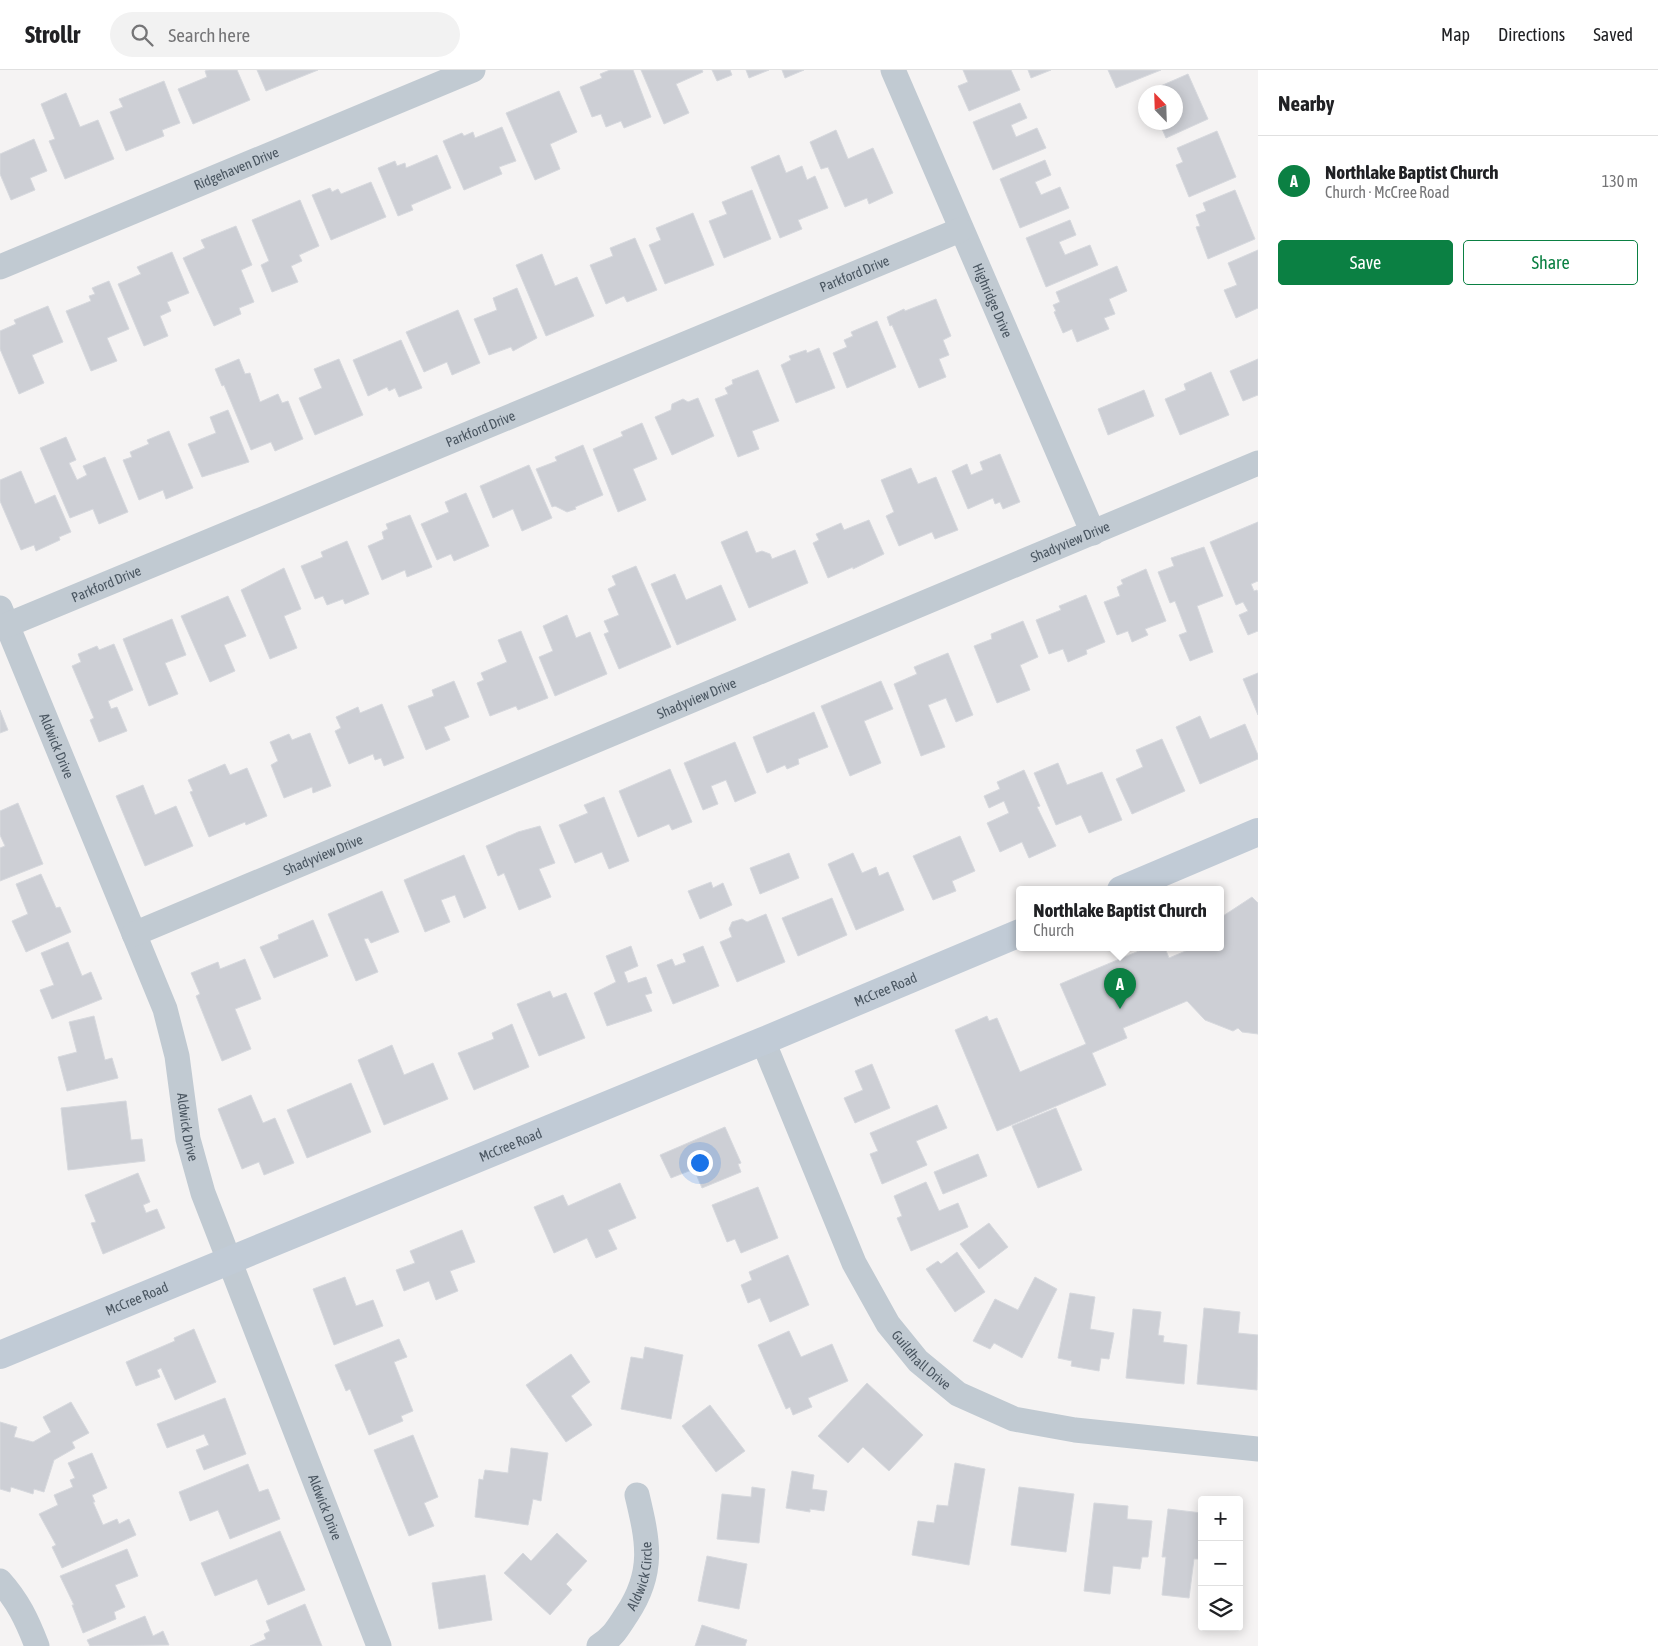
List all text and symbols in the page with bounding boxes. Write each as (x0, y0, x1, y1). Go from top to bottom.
search box (110, 12, 460, 57)
text: Strollr (25, 21, 80, 48)
icon: search (128, 21, 156, 49)
text: Search here (168, 24, 250, 46)
text: Map (1441, 24, 1470, 45)
text: Directions (1498, 24, 1565, 45)
text: Saved (1593, 24, 1633, 45)
north arrow (1138, 85, 1183, 130)
text: Nearby (1278, 91, 1334, 115)
street label: Ridgehaven Drive (192, 144, 281, 193)
text: Northlake Baptist Church (1325, 161, 1499, 183)
text: A (1290, 172, 1298, 190)
text: 130 m (1602, 172, 1638, 190)
text: Church · McCree Road (1325, 183, 1450, 201)
button: Save (1278, 240, 1453, 285)
button: Share (1463, 240, 1638, 285)
street label: Parkford Drive (817, 252, 892, 295)
street label: Highridge Drive (969, 261, 1016, 340)
street label: Parkford Drive (443, 407, 518, 450)
street label: Shadyview Drive (1028, 518, 1112, 565)
street label: Parkford Drive (69, 562, 143, 605)
street label: Shadyview Drive (655, 675, 739, 722)
street label: Aldwick Drive (36, 711, 77, 781)
street label: Shadyview Drive (281, 831, 365, 878)
popup (1016, 886, 1224, 951)
text: Northlake Baptist Church (1033, 899, 1207, 921)
text: Church (1033, 921, 1074, 939)
pin: A (1104, 968, 1136, 1009)
street label: McCree Road (852, 969, 919, 1010)
street label: Aldwick Drive (174, 1092, 202, 1163)
street label: McCree Road (477, 1125, 544, 1165)
your location (687, 1150, 713, 1176)
street label: McCree Road (103, 1279, 171, 1319)
street label: Guildhall Drive (888, 1327, 954, 1393)
street label: Aldwick Drive (305, 1472, 345, 1542)
map controls (1198, 1496, 1243, 1631)
button: + (1198, 1496, 1243, 1541)
street label: Aldwick Circle (623, 1541, 655, 1613)
button: − (1198, 1541, 1243, 1586)
button: layers (1198, 1586, 1243, 1631)

